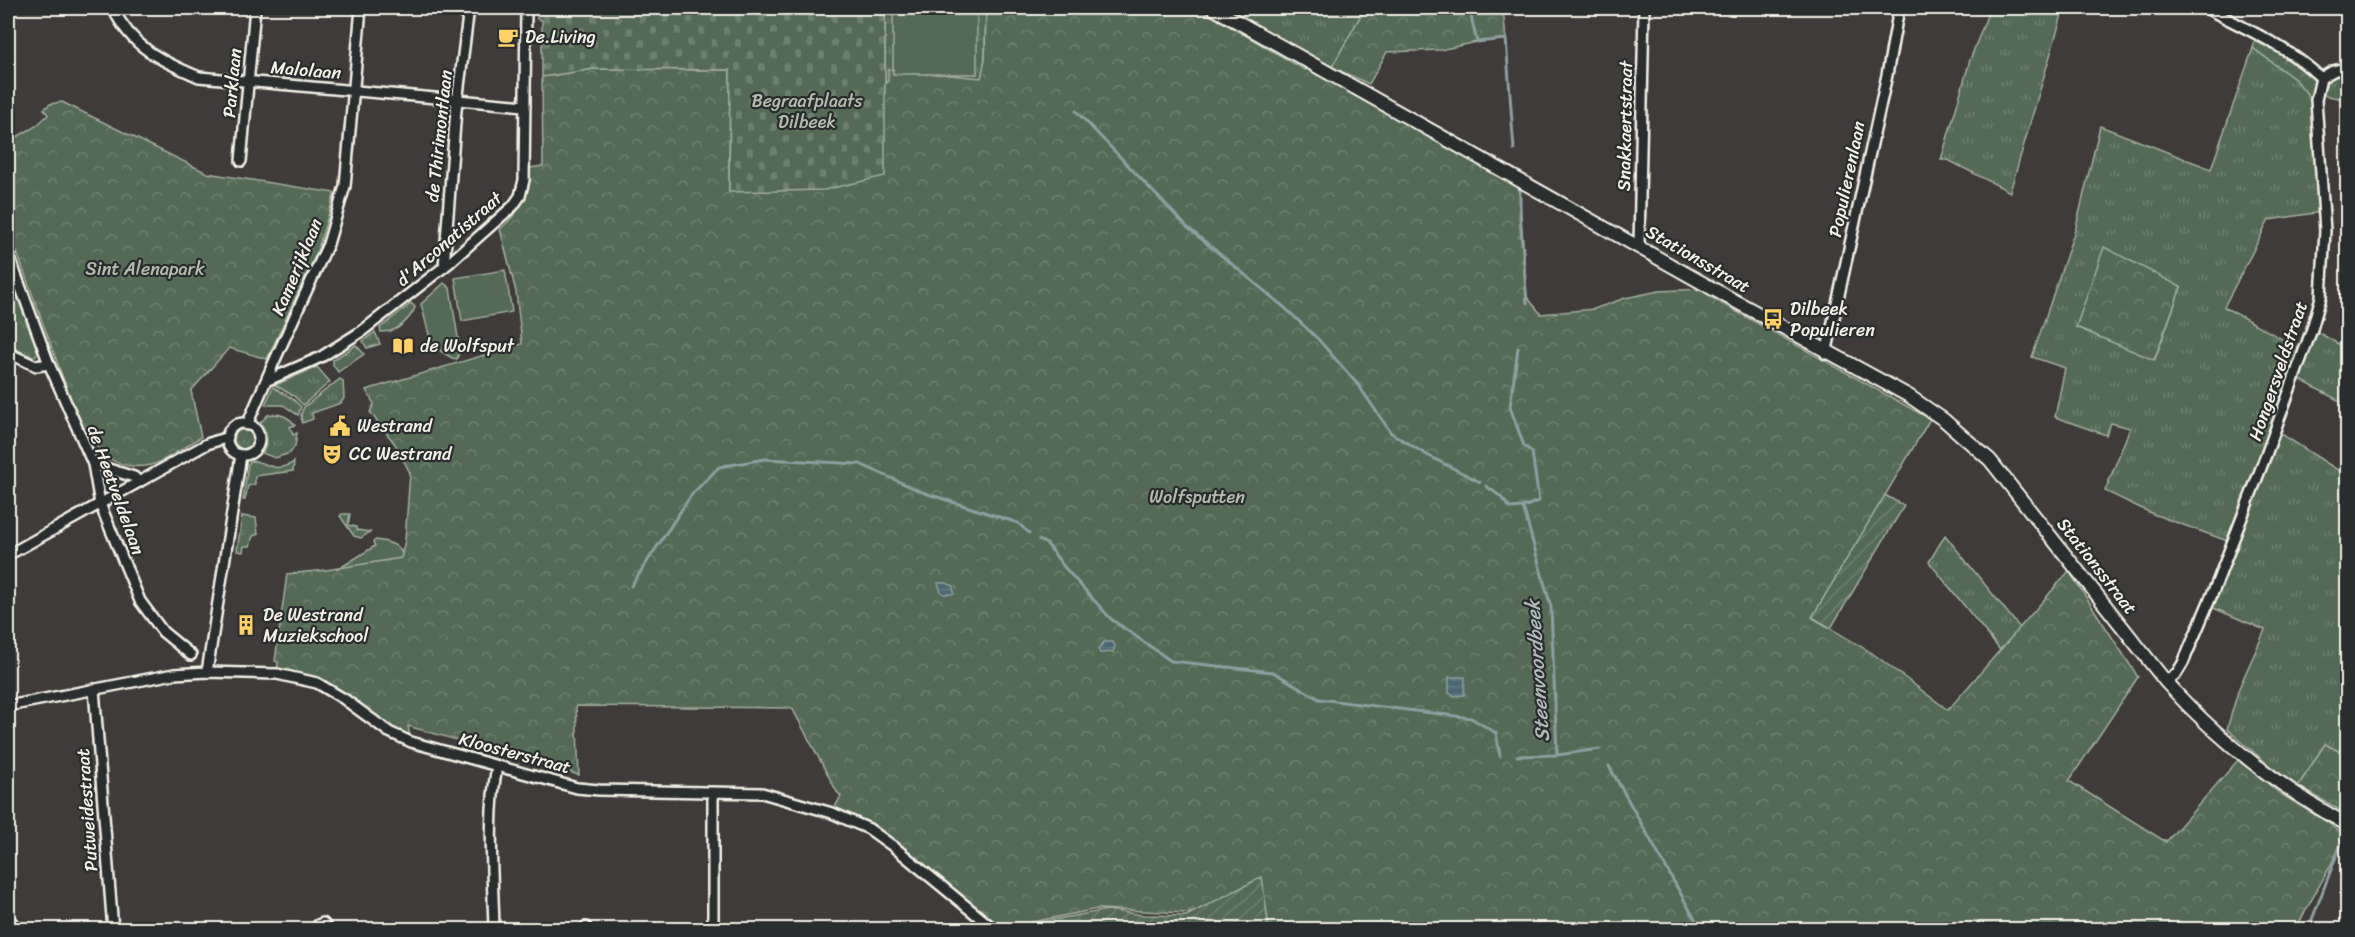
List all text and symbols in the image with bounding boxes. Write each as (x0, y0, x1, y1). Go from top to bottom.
place label: De.Living (525, 21, 596, 53)
cafe icon: De.Living (496, 25, 520, 49)
street label: Parklaan (213, 47, 251, 119)
street label: Malolaan (269, 51, 343, 89)
street label: Snakkaertstraat (1608, 60, 1642, 191)
street label: de Thirimontlaan (416, 68, 462, 204)
park label: Begraafplaats Dilbeek (751, 85, 863, 138)
street label: Populierenlaan (1819, 118, 1875, 240)
street label: d'Arconatistraat (388, 183, 510, 295)
street label: Kamerijklaan (262, 213, 332, 321)
street label: Stationsstraat (1639, 216, 1757, 302)
park label: Sint Alenapark (86, 253, 205, 285)
place label: Dilbeek Populieren (1790, 293, 1875, 346)
street label: Hongersveldstraat (2239, 297, 2317, 445)
bus stop icon: Dilbeek Populieren (1761, 307, 1785, 331)
place label: de Wolfsput (420, 330, 515, 362)
library icon: de Wolfsput (391, 334, 415, 358)
place label: Westrand (357, 410, 433, 442)
public building icon: Westrand (328, 414, 352, 438)
street label: de Heetveldelaan (78, 420, 154, 560)
place label: CC Westrand (349, 438, 453, 470)
theatre icon: CC Westrand (320, 442, 344, 466)
park label: Wolfsputten (1149, 481, 1245, 513)
street label: Stationsstraat (2048, 510, 2146, 622)
water label: Steenvoordbeek (1515, 597, 1560, 743)
place label: De Westrand Muziekschool (263, 599, 369, 652)
building icon: De Westrand Muziekschool (234, 613, 258, 637)
street label: Kloosterstraat (455, 723, 575, 783)
street label: Putweidestraat (67, 747, 107, 873)

